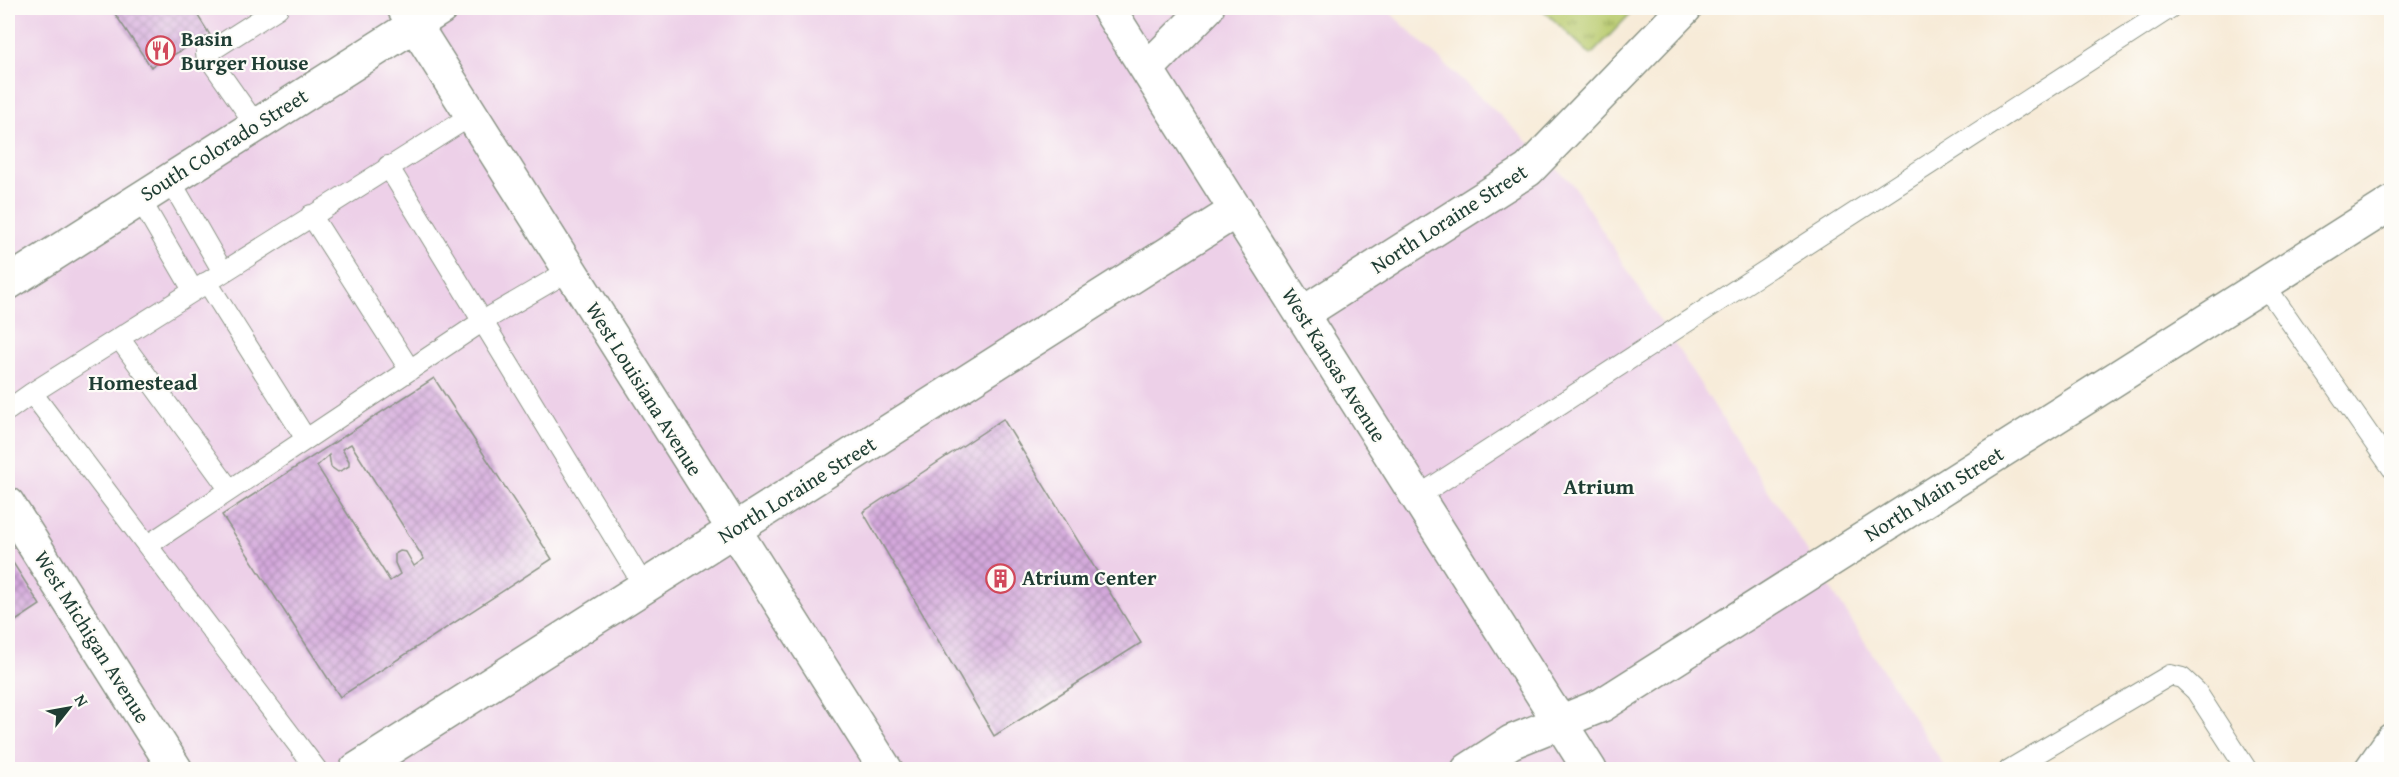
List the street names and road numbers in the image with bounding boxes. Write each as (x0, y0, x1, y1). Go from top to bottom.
street label: South Colorado Street (134, 80, 314, 209)
street label: North Loraine Street (1364, 156, 1534, 281)
street label: West Kansas Avenue (1274, 281, 1395, 448)
street label: West Louisiana Avenue (578, 296, 711, 482)
street label: North Loraine Street (712, 428, 882, 551)
street label: North Main Street (1858, 438, 2010, 549)
street label: West Michigan Avenue (27, 544, 158, 729)

